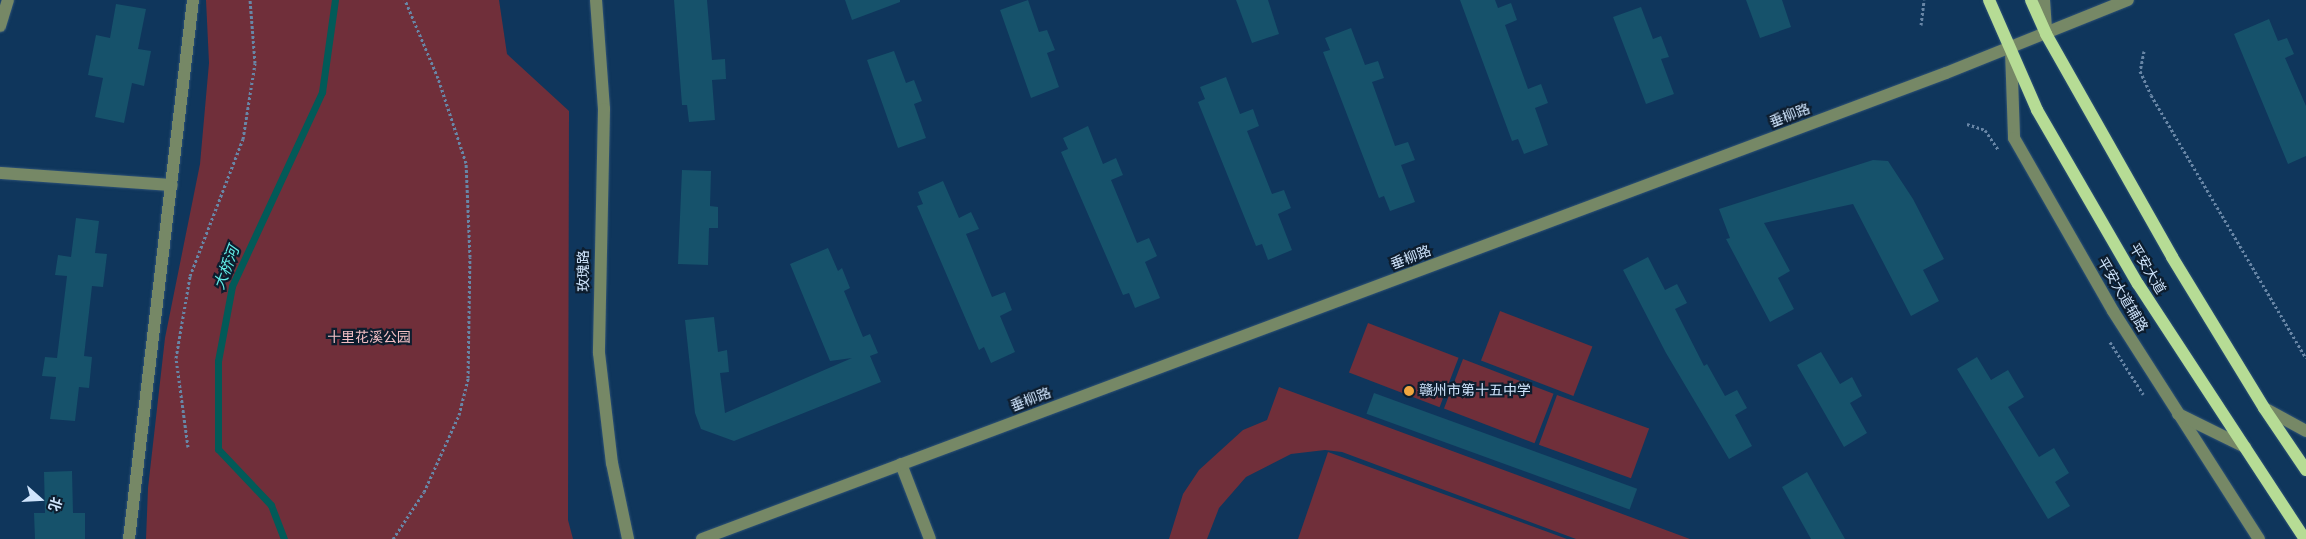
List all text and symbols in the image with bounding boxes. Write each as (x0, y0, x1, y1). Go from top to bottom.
street label: 垂柳路 (1767, 101, 1813, 131)
street label: 平安大道 (2125, 241, 2169, 297)
street label: 垂柳路 (1388, 243, 1434, 273)
water label: 大桥河 (211, 244, 243, 292)
street label: 玫瑰路 (576, 250, 592, 292)
street label: 平安大道辅路 (2093, 255, 2151, 335)
park label: 十里花溪公园 (327, 330, 411, 346)
place label: 赣州市第十五中学 (1419, 383, 1531, 399)
street label: 垂柳路 (1008, 385, 1054, 415)
marker: 赣州市第十五中学 (1403, 385, 1415, 397)
north arrow (15, 474, 65, 524)
text: 北 (44, 495, 65, 513)

